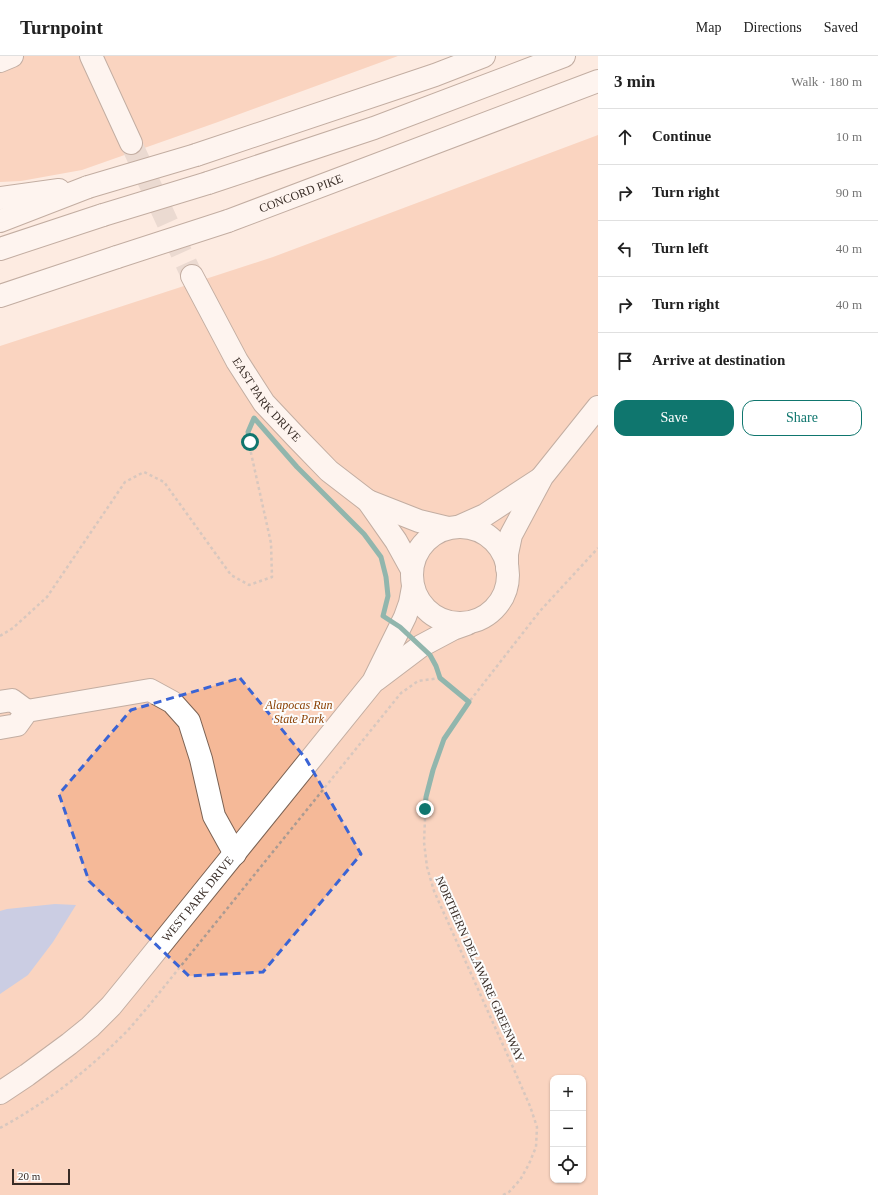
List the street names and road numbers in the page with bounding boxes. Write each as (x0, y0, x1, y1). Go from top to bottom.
street label: CONCORD PIKE (257, 171, 345, 216)
street label: EAST PARK DRIVE (230, 355, 304, 445)
street label: WEST PARK DRIVE (159, 853, 236, 945)
street label: NORTHERN DELAWARE GREENWAY (433, 874, 528, 1064)

